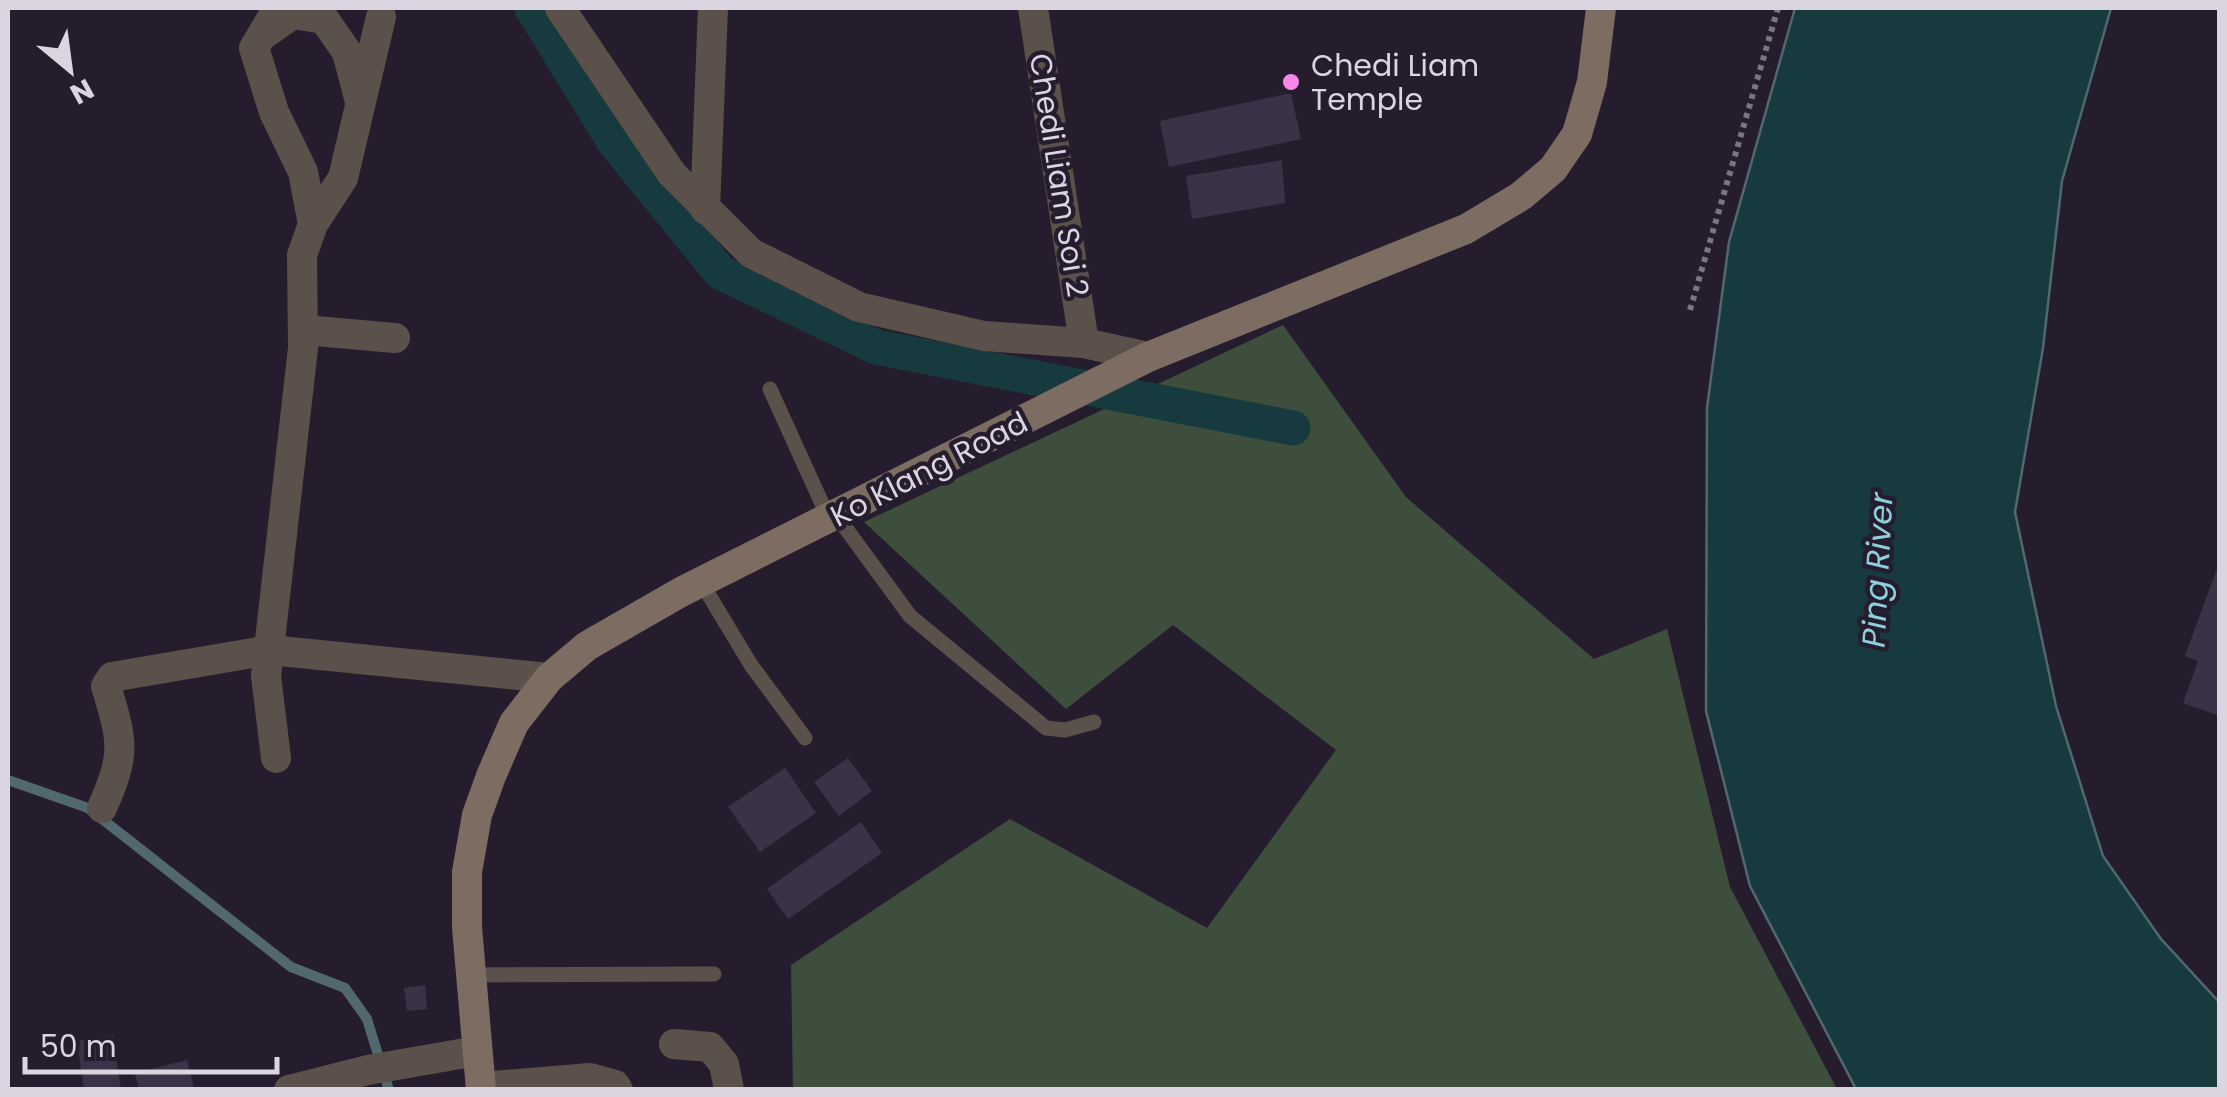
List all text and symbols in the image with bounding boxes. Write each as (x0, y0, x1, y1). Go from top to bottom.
north arrow (20, 20, 120, 120)
place label: Chedi Liam Temple (1311, 44, 1479, 121)
street label: Chedi Liam Soi 2 (1019, 50, 1099, 300)
text: N (63, 69, 101, 114)
marker: Chedi Liam Temple (1280, 71, 1302, 93)
street label: Ko Klang Road (823, 401, 1035, 537)
water label: Ping River (1850, 490, 1904, 649)
scale bar (25, 1012, 278, 1074)
text: 50 m (40, 1025, 117, 1068)

